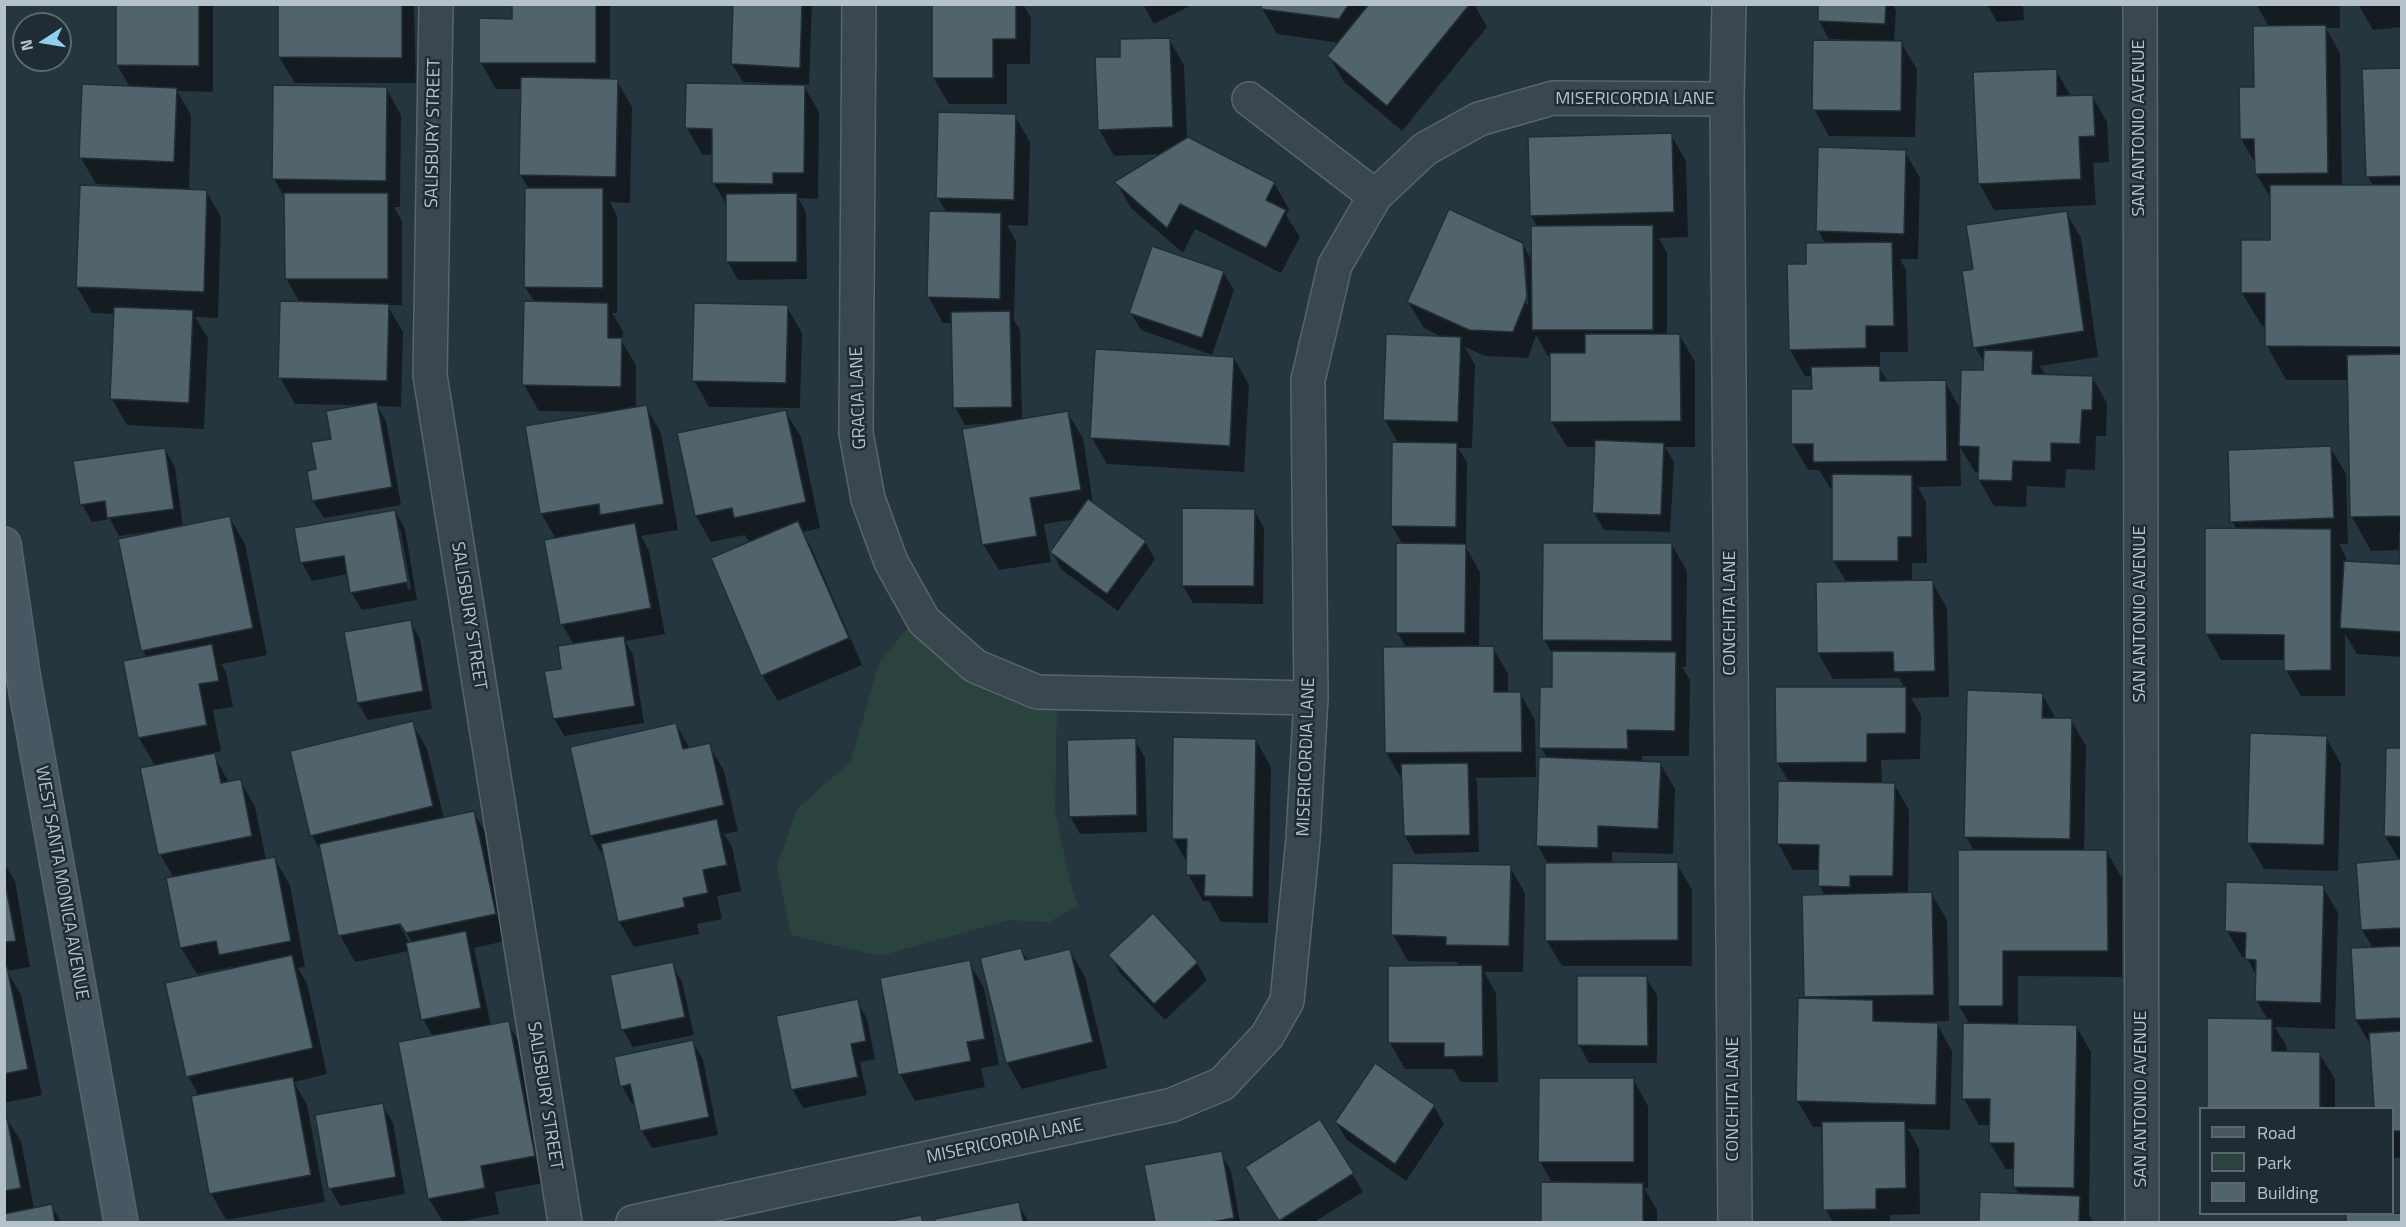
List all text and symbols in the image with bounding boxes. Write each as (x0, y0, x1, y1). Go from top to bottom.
north arrow (12, 12, 72, 72)
text: N (13, 37, 39, 53)
street label: SAN ANTONIO AVENUE (2129, 39, 2151, 217)
street label: SALISBURY STREET (422, 58, 446, 208)
street label: MISERICORDIA LANE (1555, 89, 1715, 111)
street label: GRACIA LANE (846, 346, 872, 450)
street label: SAN ANTONIO AVENUE (2130, 525, 2152, 703)
street label: SALISBURY STREET (446, 540, 490, 692)
street label: CONCHITA LANE (1720, 551, 1742, 675)
street label: MISERICORDIA LANE (1293, 677, 1321, 837)
street label: WEST SANTA MONICA AVENUE (30, 764, 92, 1002)
street label: SAN ANTONIO AVENUE (2131, 1010, 2153, 1188)
street label: SALISBURY STREET (522, 1020, 566, 1172)
street label: CONCHITA LANE (1723, 1037, 1745, 1161)
legend (2199, 1107, 2394, 1215)
street label: MISERICORDIA LANE (925, 1115, 1085, 1169)
text: Road (2257, 1119, 2296, 1146)
text: Park (2257, 1149, 2291, 1176)
text: Building (2257, 1179, 2318, 1206)

